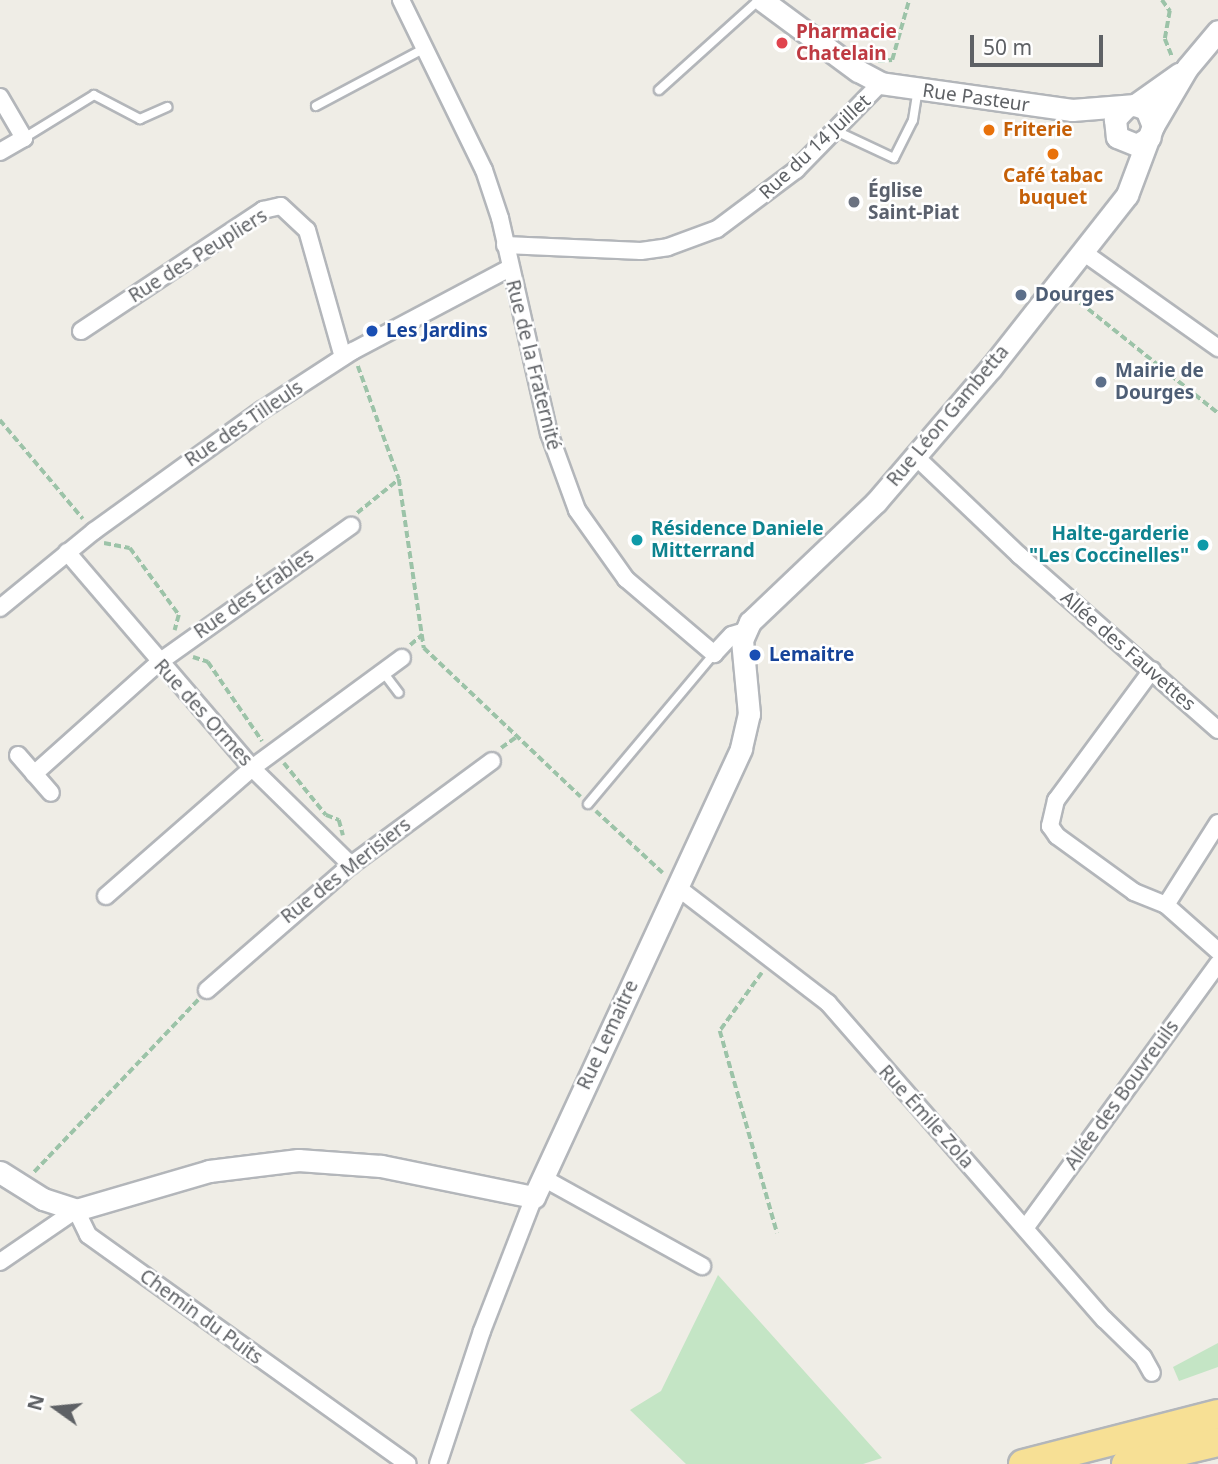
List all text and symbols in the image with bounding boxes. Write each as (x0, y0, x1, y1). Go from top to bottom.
place label: Pharmacie Chatelain (796, 21, 897, 65)
scale bar (973, 21, 1106, 65)
text: 50 m (983, 33, 1032, 61)
marker: Pharmacie Chatelain (774, 35, 790, 51)
street label: Rue Pasteur (921, 79, 1031, 117)
street label: Rue du 14 Juillet (755, 90, 875, 204)
place label: Friterie (1003, 119, 1073, 141)
marker: Friterie (981, 122, 997, 138)
marker: Café tabac buquet (1045, 146, 1061, 162)
place label: Café tabac buquet (1003, 165, 1103, 209)
place label: Église Saint-Piat (868, 180, 959, 224)
marker: Église Saint-Piat (846, 194, 862, 210)
street label: Rue des Peupliers (125, 204, 271, 308)
street label: Rue de la Fraternité (501, 277, 565, 453)
place label: Dourges (1035, 284, 1114, 306)
marker: Dourges (1013, 287, 1029, 303)
place label: Les Jardins (386, 320, 488, 342)
marker: Les Jardins (364, 323, 380, 339)
street label: Rue Léon Gambetta (882, 341, 1014, 491)
place label: Mairie de Dourges (1115, 360, 1204, 404)
marker: Mairie de Dourges (1093, 374, 1109, 390)
street label: Rue des Tilleuls (181, 376, 307, 472)
place label: Résidence Daniele Mitterrand (651, 518, 823, 562)
place label: Halte-garderie "Les Coccinelles" (1029, 523, 1189, 567)
marker: Résidence Daniele Mitterrand (629, 532, 645, 548)
marker: Halte-garderie "Les Coccinelles" (1195, 537, 1211, 553)
street label: Rue des Érables (190, 544, 318, 644)
street label: Allée des Fauvettes (1056, 586, 1200, 716)
place label: Lemaitre (769, 644, 854, 666)
marker: Lemaitre (747, 647, 763, 663)
street label: Rue des Ormes (149, 655, 257, 771)
street label: Rue des Merisiers (277, 813, 415, 929)
street label: Rue Lemaitre (573, 977, 643, 1093)
street label: Allée des Bouvreuils (1060, 1016, 1184, 1174)
street label: Rue Émile Zola (874, 1061, 978, 1173)
street label: Chemin du Puits (135, 1265, 267, 1369)
north arrow (21, 1373, 91, 1443)
text: N (21, 1392, 50, 1413)

